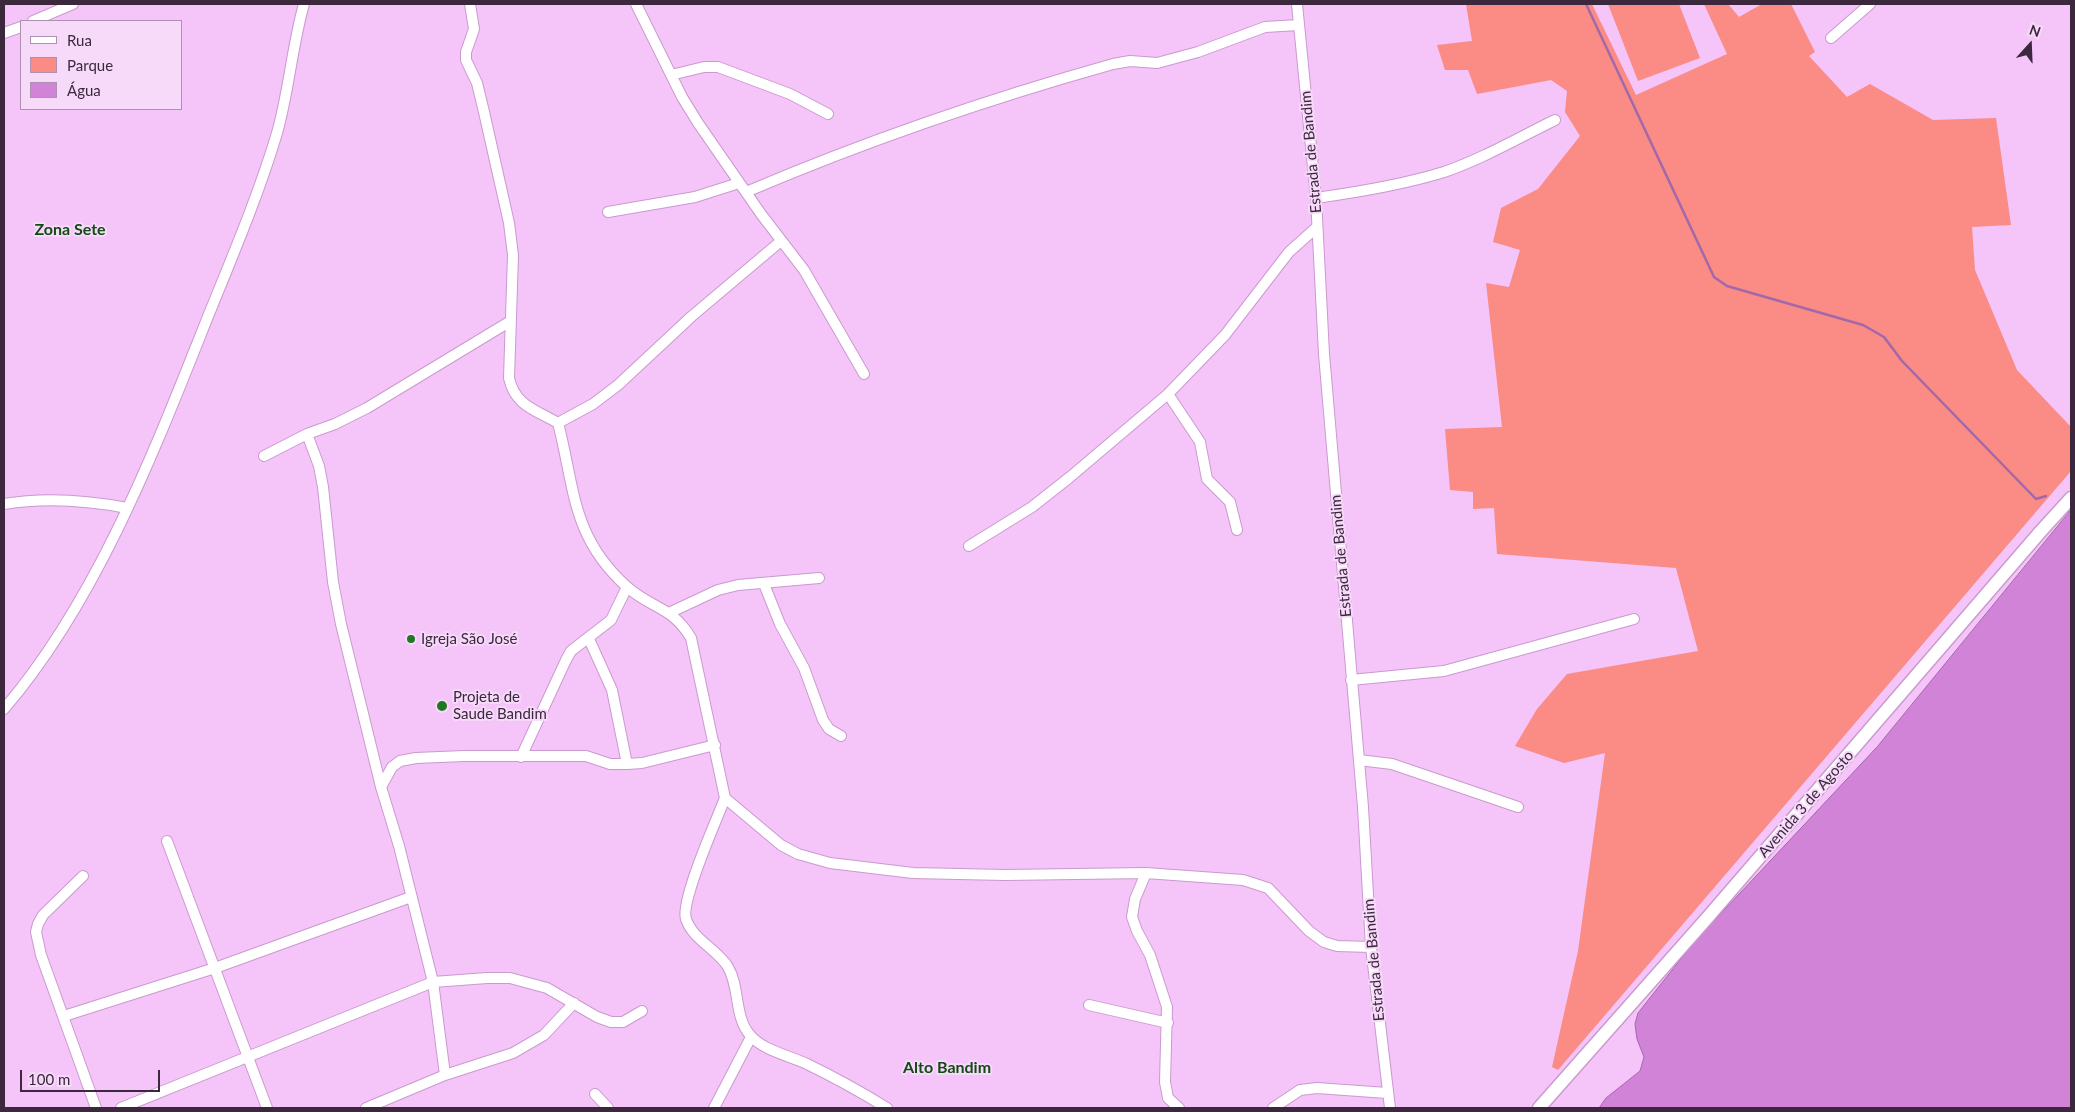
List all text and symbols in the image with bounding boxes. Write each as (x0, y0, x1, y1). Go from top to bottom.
legend (20, 20, 182, 110)
north arrow (2005, 20, 2055, 70)
text: N (2027, 21, 2043, 40)
text: Rua (67, 31, 92, 49)
text: Parque (67, 56, 113, 74)
text: Água (67, 81, 101, 99)
street label: Estrada de Bandim (1297, 90, 1325, 214)
district label: Zona Sete (34, 220, 106, 240)
street label: Estrada de Bandim (1327, 494, 1355, 618)
place label: Igreja São José (421, 630, 518, 648)
marker: Igreja São José (405, 633, 417, 645)
place label: Projeta de Saude Bandim (453, 688, 547, 723)
marker: Projeta de Saude Bandim (435, 699, 449, 713)
street label: Avenida 3 de Agosto (1755, 747, 1857, 861)
street label: Estrada de Bandim (1360, 898, 1388, 1022)
district label: Alto Bandim (903, 1058, 991, 1078)
scale bar (22, 1060, 162, 1092)
text: 100 m (28, 1070, 70, 1088)

